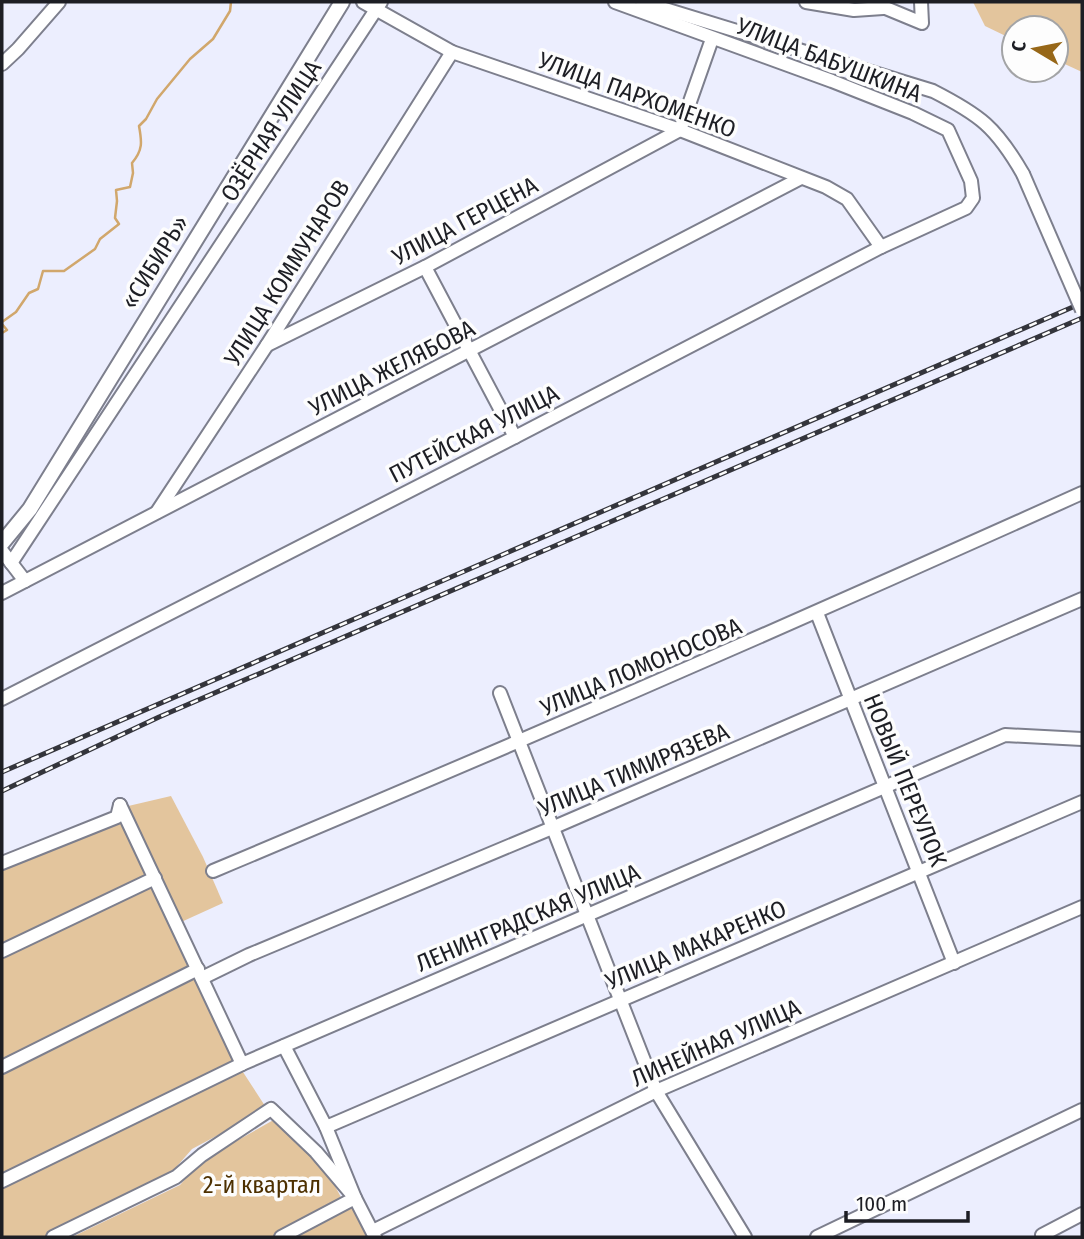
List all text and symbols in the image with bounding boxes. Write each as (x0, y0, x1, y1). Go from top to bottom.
street label: УЛИЦА БАБУШКИНА (732, 11, 926, 108)
north arrow (1000, 14, 1070, 84)
text: С (1007, 39, 1031, 53)
street label: УЛИЦА ПАРХОМЕНКО (533, 46, 740, 144)
street label: ОЗЁРНАЯ УЛИЦА (215, 55, 327, 207)
street label: УЛИЦА ГЕРЦЕНА (387, 171, 543, 271)
street label: УЛИЦА КОММУНАРОВ (218, 175, 355, 372)
street label: «СИБИРЬ» (115, 210, 195, 314)
street label: УЛИЦА ЖЕЛЯБОВА (304, 314, 480, 422)
street label: ПУТЕЙСКАЯ УЛИЦА (385, 379, 564, 489)
street label: УЛИЦА ЛОМОНОСОВА (535, 612, 746, 722)
street label: НОВЫЙ ПЕРЕУЛОК (858, 690, 952, 870)
street label: УЛИЦА ТИМИРЯЗЕВА (534, 717, 734, 823)
street label: ЛЕНИНГРАДСКАЯ УЛИЦА (412, 858, 645, 978)
street label: УЛИЦА МАКАРЕНКО (601, 894, 791, 996)
street label: ЛИНЕЙНАЯ УЛИЦА (627, 993, 805, 1093)
park label: 2-й квартал (203, 1171, 321, 1199)
scale bar (846, 1180, 968, 1224)
text: 100 m (856, 1191, 907, 1217)

